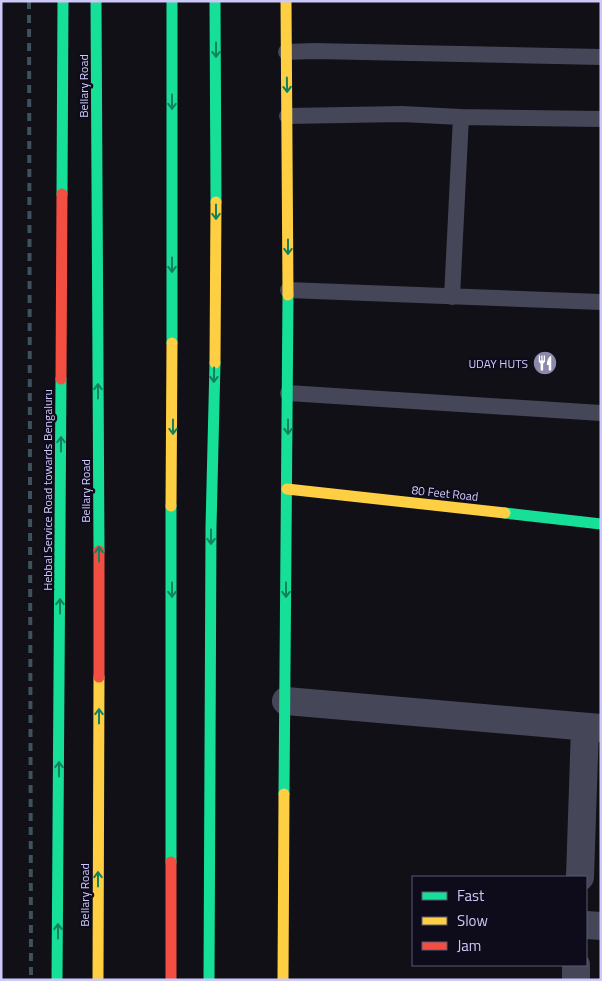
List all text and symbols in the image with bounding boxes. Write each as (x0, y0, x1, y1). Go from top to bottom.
one-way arrow (211, 42, 221, 58)
street label: Bellary Road (74, 54, 93, 118)
one-way arrow (282, 77, 291, 93)
one-way arrow (167, 94, 177, 110)
one-way arrow (211, 204, 221, 220)
one-way arrow (283, 239, 293, 255)
one-way arrow (167, 256, 177, 273)
restaurant icon: UDAY HUTS (532, 350, 558, 376)
place label: UDAY HUTS (468, 354, 528, 373)
one-way arrow (210, 367, 219, 383)
one-way arrow (93, 383, 103, 400)
street label: Hebbal Service Road towards Bengaluru (38, 389, 57, 591)
one-way arrow (168, 419, 178, 435)
one-way arrow (283, 419, 293, 435)
one-way arrow (56, 436, 66, 452)
street label: Bellary Road (76, 459, 95, 523)
street label: 80 Feet Road (411, 480, 479, 506)
one-way arrow (206, 529, 216, 545)
one-way arrow (94, 546, 104, 562)
one-way arrow (167, 582, 177, 598)
one-way arrow (281, 582, 291, 598)
one-way arrow (55, 598, 65, 614)
one-way arrow (94, 708, 104, 724)
one-way arrow (54, 761, 64, 777)
street label: Bellary Road (75, 863, 94, 927)
one-way arrow (93, 871, 103, 887)
legend (412, 876, 587, 966)
text: Fast (457, 884, 485, 907)
text: Slow (457, 909, 488, 932)
one-way arrow (53, 923, 63, 940)
text: Jam (457, 934, 481, 957)

